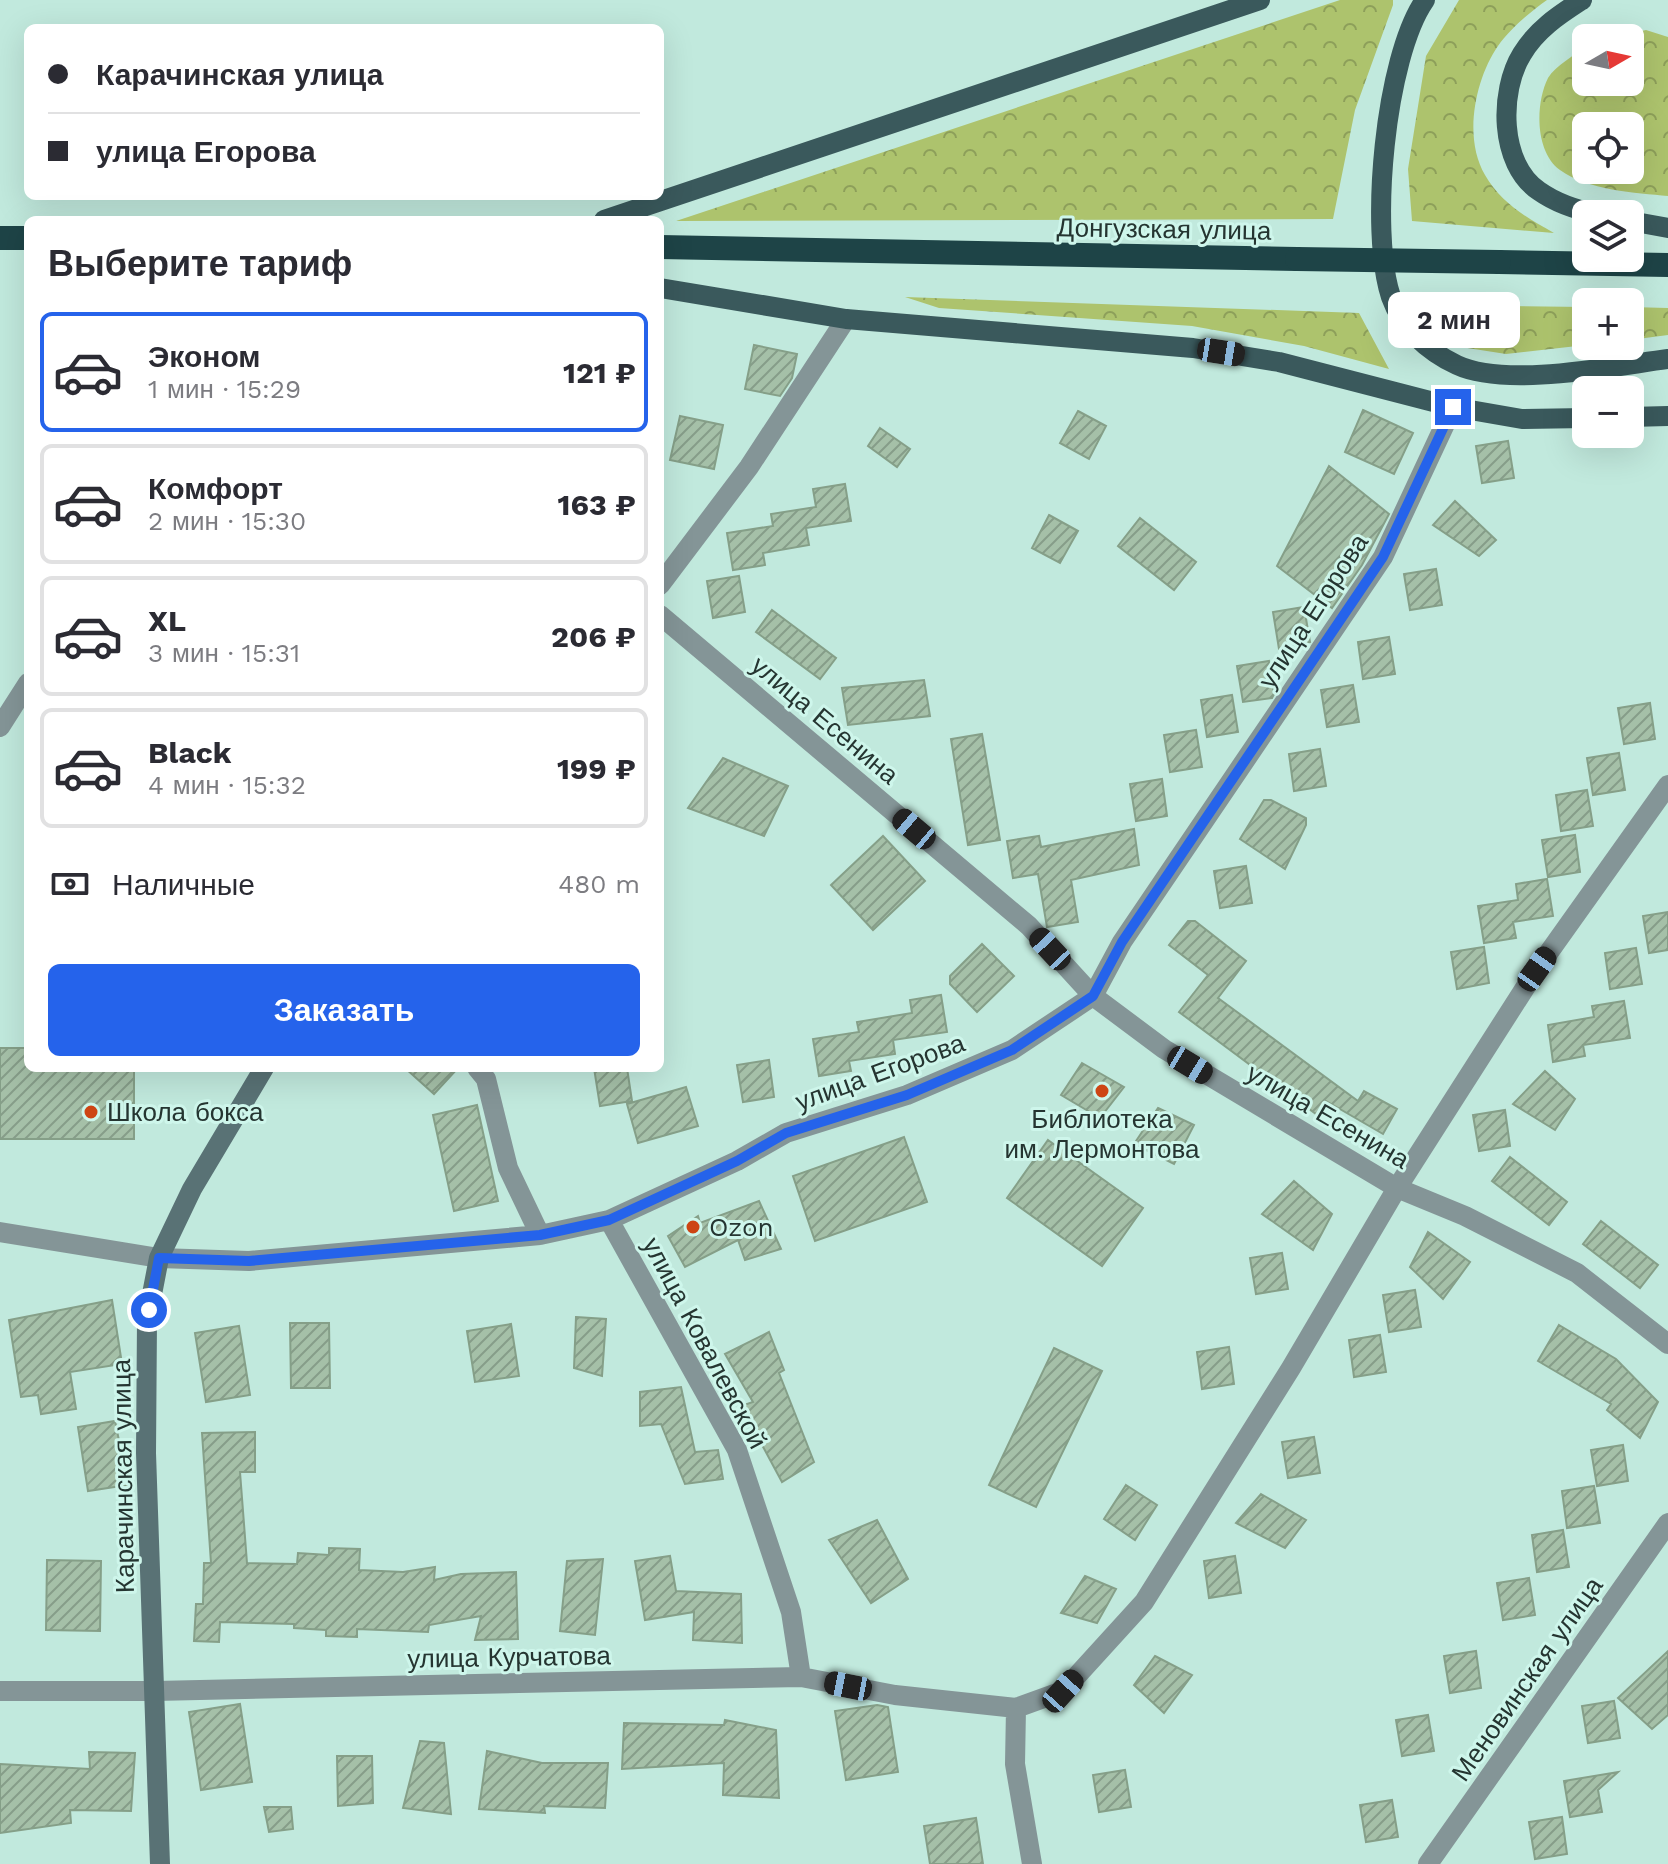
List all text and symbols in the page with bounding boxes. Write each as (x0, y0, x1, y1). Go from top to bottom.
north arrow (1572, 24, 1644, 96)
map controls (1572, 24, 1644, 448)
text: Карачинская улица (96, 57, 383, 92)
button: locate (1572, 112, 1644, 184)
text: улица Егорова (96, 134, 316, 169)
button: layers (1572, 200, 1644, 272)
street label: Донгузская улица (1056, 212, 1272, 246)
text: Выберите тариф (48, 243, 352, 285)
button: + (1572, 288, 1644, 360)
callout: 2 мин (1387, 291, 1519, 347)
text: 2 мин (1417, 305, 1491, 335)
icon: car (52, 336, 124, 408)
car (1195, 336, 1247, 368)
text: Эконом (148, 339, 261, 374)
text: 121 ₽ (563, 355, 636, 390)
text: 1 мин · 15:29 (148, 374, 301, 404)
button: − (1572, 376, 1644, 448)
route end (1435, 389, 1471, 425)
icon: car (52, 468, 124, 540)
text: Комфорт (148, 471, 283, 506)
text: 163 ₽ (558, 487, 636, 522)
text: 2 мин · 15:30 (148, 506, 306, 536)
street label: улица Егорова (1252, 528, 1374, 694)
icon: car (52, 600, 124, 672)
text: XL (148, 603, 186, 638)
text: 206 ₽ (551, 619, 636, 654)
text: 3 мин · 15:31 (148, 638, 300, 668)
street label: улица Есенина (745, 650, 905, 791)
icon: car (52, 732, 124, 804)
text: Black (148, 735, 232, 770)
text: 199 ₽ (557, 751, 636, 786)
text: 4 мин · 15:32 (148, 770, 306, 800)
car (888, 804, 940, 854)
icon: cash (48, 862, 92, 906)
text: Наличные (112, 867, 255, 902)
text: 480 m (558, 869, 640, 899)
car (1025, 923, 1075, 975)
car (1513, 942, 1561, 996)
button: Заказать (48, 964, 640, 1056)
street label: улица Егорова (791, 1027, 969, 1117)
car (1163, 1042, 1217, 1088)
street label: улица Есенина (1241, 1057, 1415, 1175)
marker: Библиотека им. Лермонтова (1093, 1082, 1111, 1100)
place label: Школа бокса (107, 1097, 264, 1127)
marker: Школа бокса (82, 1103, 100, 1121)
place label: Библиотека им. Лермонтова (1005, 1104, 1200, 1164)
place label: Ozon (709, 1212, 774, 1242)
marker: Ozon (684, 1218, 702, 1236)
street label: улица Ковалевской (637, 1232, 773, 1454)
route start (131, 1292, 167, 1328)
street label: Карачинская улица (106, 1358, 140, 1593)
street label: Меновинская улица (1445, 1571, 1609, 1787)
street label: улица Курчатова (407, 1640, 612, 1674)
car (1038, 1665, 1088, 1717)
car (822, 1670, 874, 1702)

